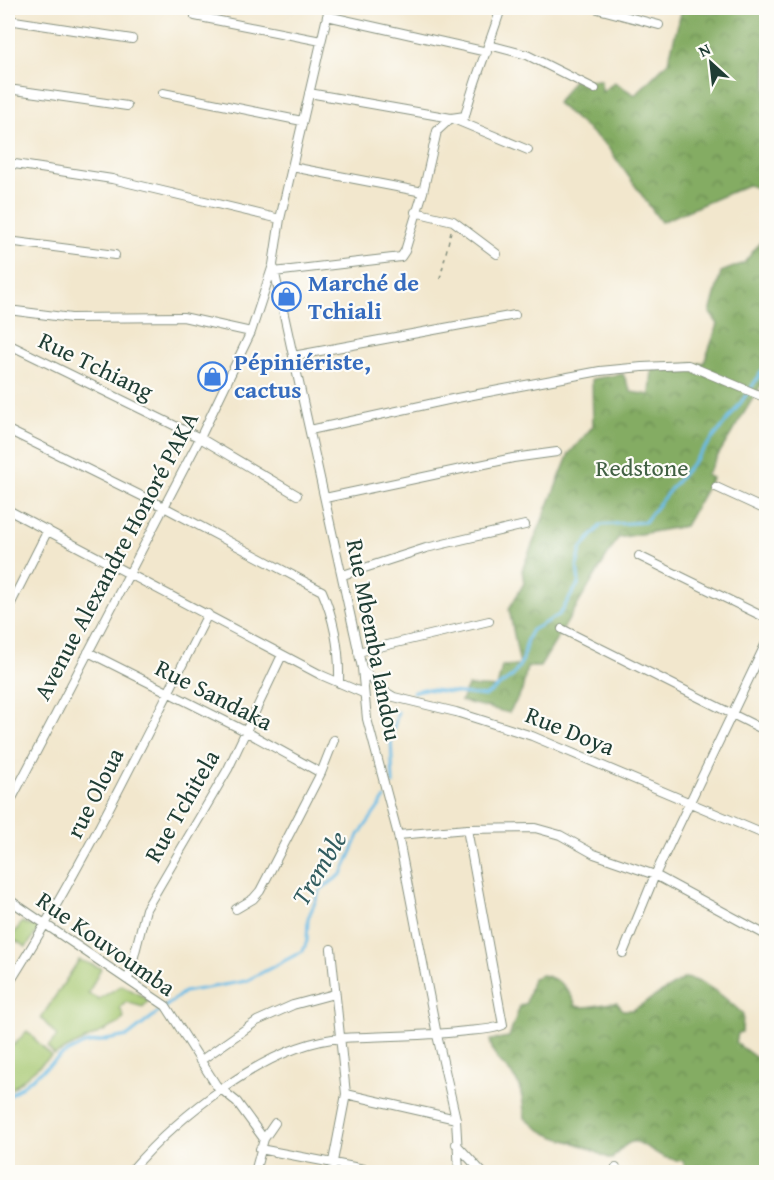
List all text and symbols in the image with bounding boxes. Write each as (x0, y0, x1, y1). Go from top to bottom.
north arrow (681, 33, 741, 93)
text: N (694, 36, 715, 63)
place label: Marché de Tchiali (308, 265, 419, 328)
shop icon: Marché de Tchiali (271, 281, 303, 313)
street label: Rue Tchiang (33, 323, 160, 408)
place label: Pépiniériste, cactus (234, 344, 371, 407)
shop icon: Pépiniériste, cactus (197, 360, 229, 392)
street label: Avenue Alexandre Honoré PAKA (24, 405, 207, 706)
park label: Redstone (596, 450, 688, 485)
street label: Rue Mbemba landou (338, 536, 411, 744)
street label: Rue Sandaka (149, 650, 280, 739)
street label: Rue Doya (520, 697, 621, 764)
street label: rue Oloua (57, 741, 133, 844)
street label: Rue Tchitela (135, 742, 228, 869)
water label: Tremble (281, 823, 356, 913)
street label: Rue Kouvoumba (30, 883, 184, 1005)

